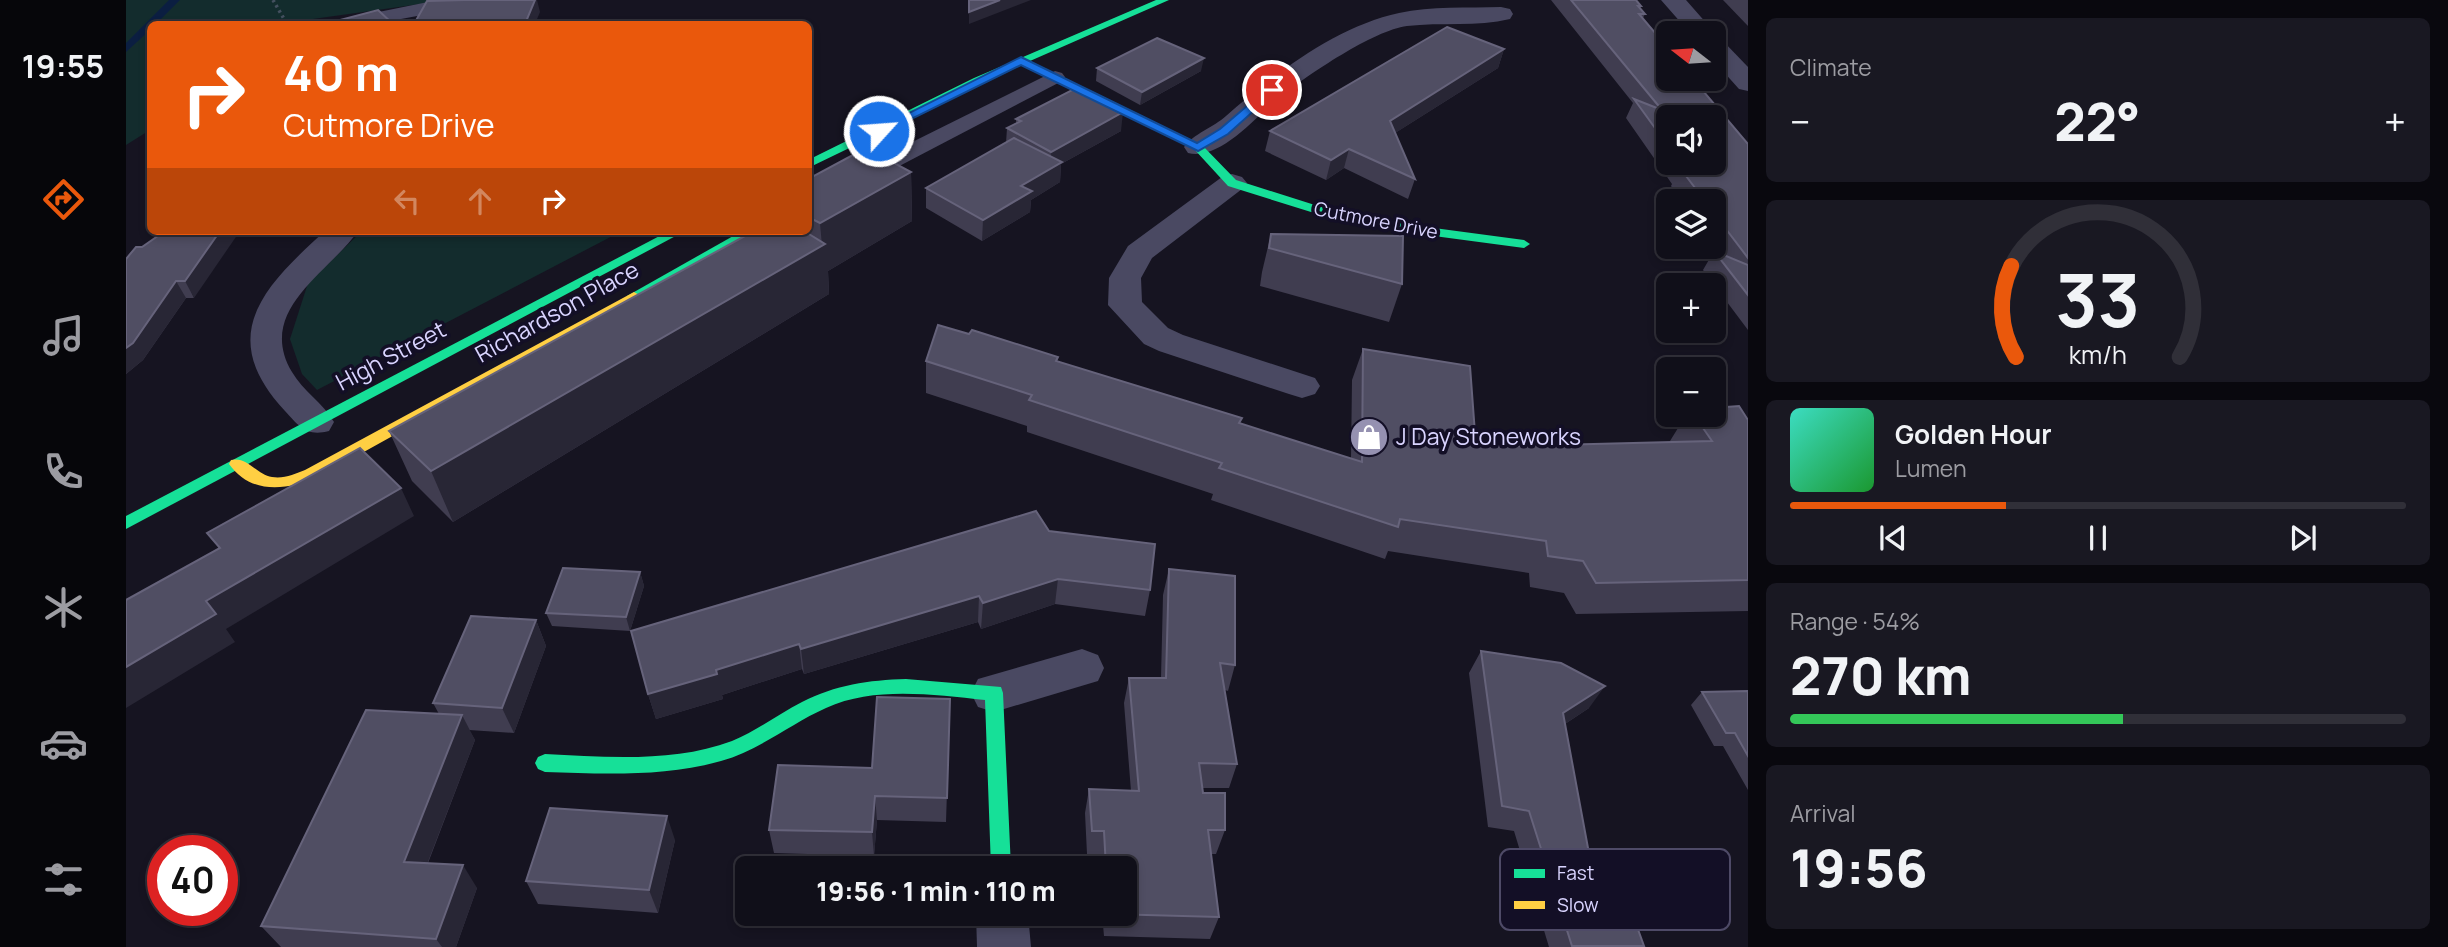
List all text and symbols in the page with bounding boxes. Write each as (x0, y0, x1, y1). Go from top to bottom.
north arrow (1656, 21, 1726, 91)
map controls (1656, 21, 1726, 427)
text: 40 m (283, 39, 399, 106)
text: 19:55 (22, 44, 104, 88)
icon: right (168, 49, 259, 140)
text: Climate (1790, 51, 1872, 83)
pin (1242, 60, 1302, 120)
icon: arrive (1253, 71, 1291, 109)
text: 22° (2054, 86, 2140, 157)
position arrow (842, 94, 916, 168)
text: − (1790, 95, 1811, 147)
text: + (2384, 95, 2406, 147)
text: Cutmore Drive (283, 103, 495, 147)
button: sound (1656, 105, 1726, 175)
icon: directions (39, 175, 88, 224)
icon: left (388, 182, 426, 220)
icon: ahead (461, 182, 499, 220)
icon: right (534, 182, 572, 220)
button: layers (1656, 189, 1726, 259)
street label: Cutmore Drive (1312, 195, 1440, 245)
text: 33 (2056, 250, 2140, 350)
street label: Richardson Place (469, 253, 644, 369)
button: + (1656, 273, 1726, 343)
icon: music (39, 311, 88, 360)
street label: High Street (330, 313, 451, 398)
text: km/h (2069, 337, 2127, 372)
button: − (1656, 357, 1726, 427)
shop icon: J Day Stoneworks (1348, 416, 1390, 458)
text: Golden Hour (1895, 416, 2052, 452)
place label: J Day Stoneworks (1396, 420, 1581, 452)
icon: phone (39, 447, 88, 496)
text: Lumen (1895, 452, 1967, 484)
icon: previous (1874, 519, 1912, 557)
icon: pause (2079, 519, 2117, 557)
icon: next (2284, 519, 2322, 557)
icon: climate (39, 583, 88, 632)
text: Range · 54% (1790, 605, 1920, 637)
text: 270 km (1790, 640, 1971, 711)
icon: car (39, 719, 88, 768)
text: Arrival (1790, 797, 1856, 829)
text: 19:56 (1790, 832, 1928, 903)
speed limit sign: 40 (147, 835, 238, 926)
legend (1500, 849, 1730, 930)
icon: filters (39, 855, 88, 904)
text: Fast (1557, 860, 1594, 886)
text: 19:56 · 1 min · 110 m (816, 873, 1056, 909)
text: Slow (1557, 892, 1599, 918)

